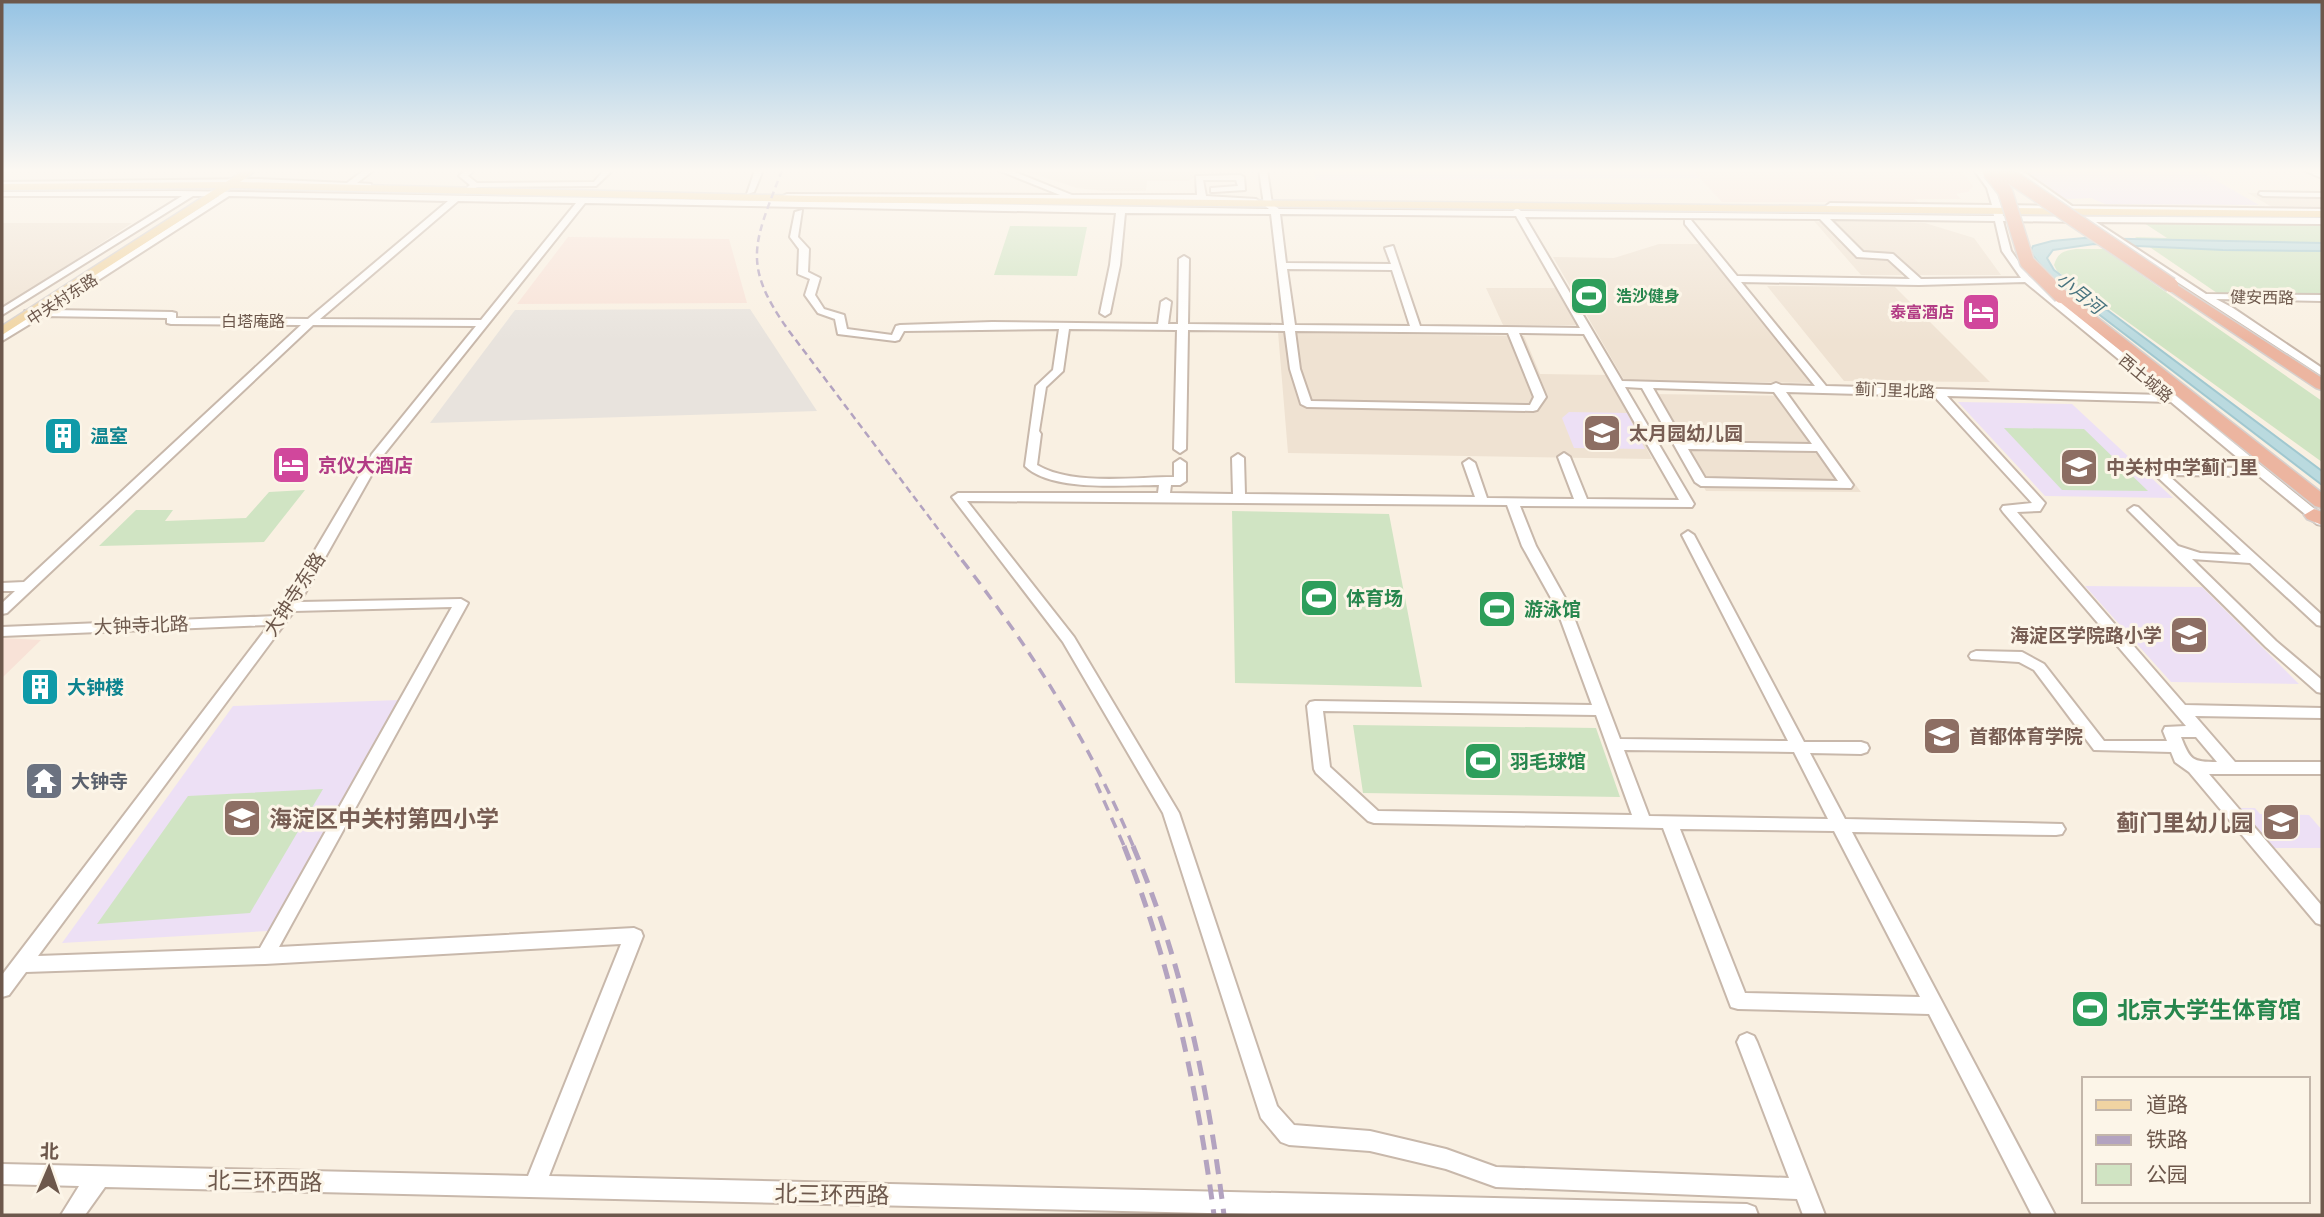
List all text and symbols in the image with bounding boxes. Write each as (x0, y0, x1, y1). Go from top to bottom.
water label: 小月河 (2052, 267, 2111, 321)
street label: 中关村东路 (23, 269, 101, 329)
sports icon: 浩沙健身 (1568, 275, 1610, 317)
place label: 浩沙健身 (1616, 286, 1680, 306)
street label: 健安西路 (2230, 286, 2294, 308)
hotel icon: 泰富酒店 (1960, 291, 2002, 333)
place label: 泰富酒店 (1890, 302, 1954, 322)
street label: 白塔庵路 (221, 311, 285, 331)
street label: 西土城路 (2115, 350, 2177, 406)
street label: 蓟门里北路 (1855, 379, 1935, 401)
school or university icon: 太月园幼儿园 (1581, 412, 1623, 454)
building icon: 温室 (42, 415, 84, 457)
place label: 太月园幼儿园 (1629, 421, 1743, 445)
place label: 温室 (90, 424, 128, 448)
hotel icon: 京仪大酒店 (270, 444, 312, 486)
school or university icon: 中关村中学蓟门里 (2058, 446, 2100, 488)
place label: 京仪大酒店 (318, 453, 413, 477)
place label: 中关村中学蓟门里 (2106, 455, 2258, 479)
street label: 大钟寺东路 (258, 548, 330, 640)
sports icon: 体育场 (1298, 577, 1340, 619)
place label: 体育场 (1346, 586, 1403, 610)
sports icon: 游泳馆 (1476, 588, 1518, 630)
place label: 游泳馆 (1524, 597, 1581, 621)
street label: 大钟寺北路 (93, 611, 189, 639)
school or university icon: 海淀区学院路小学 (2168, 614, 2210, 656)
place label: 海淀区学院路小学 (2010, 623, 2162, 647)
building icon: 大钟楼 (19, 666, 61, 708)
place label: 大钟楼 (67, 675, 124, 699)
school or university icon: 首都体育学院 (1921, 715, 1963, 757)
place label: 首都体育学院 (1969, 724, 2083, 748)
sports icon: 羽毛球馆 (1462, 740, 1504, 782)
place label: 羽毛球馆 (1510, 749, 1586, 773)
temple icon: 大钟寺 (23, 760, 65, 802)
place label: 大钟寺 (71, 769, 128, 793)
school or university icon: 海淀区中关村第四小学 (221, 797, 263, 839)
school or university icon: 蓟门里幼儿园 (2260, 801, 2302, 843)
place label: 海淀区中关村第四小学 (269, 804, 499, 833)
place label: 蓟门里幼儿园 (2116, 808, 2254, 837)
sports icon: 北京大学生体育馆 (2069, 988, 2111, 1030)
place label: 北京大学生体育馆 (2117, 995, 2301, 1024)
legend (2082, 1077, 2310, 1203)
text: 道路 (2146, 1091, 2188, 1117)
text: 铁路 (2146, 1126, 2188, 1152)
north arrow (14, 1133, 84, 1203)
text: 北 (40, 1139, 60, 1163)
text: 公园 (2146, 1161, 2188, 1187)
street label: 北三环西路 (207, 1165, 323, 1197)
street label: 北三环西路 (774, 1178, 890, 1210)

